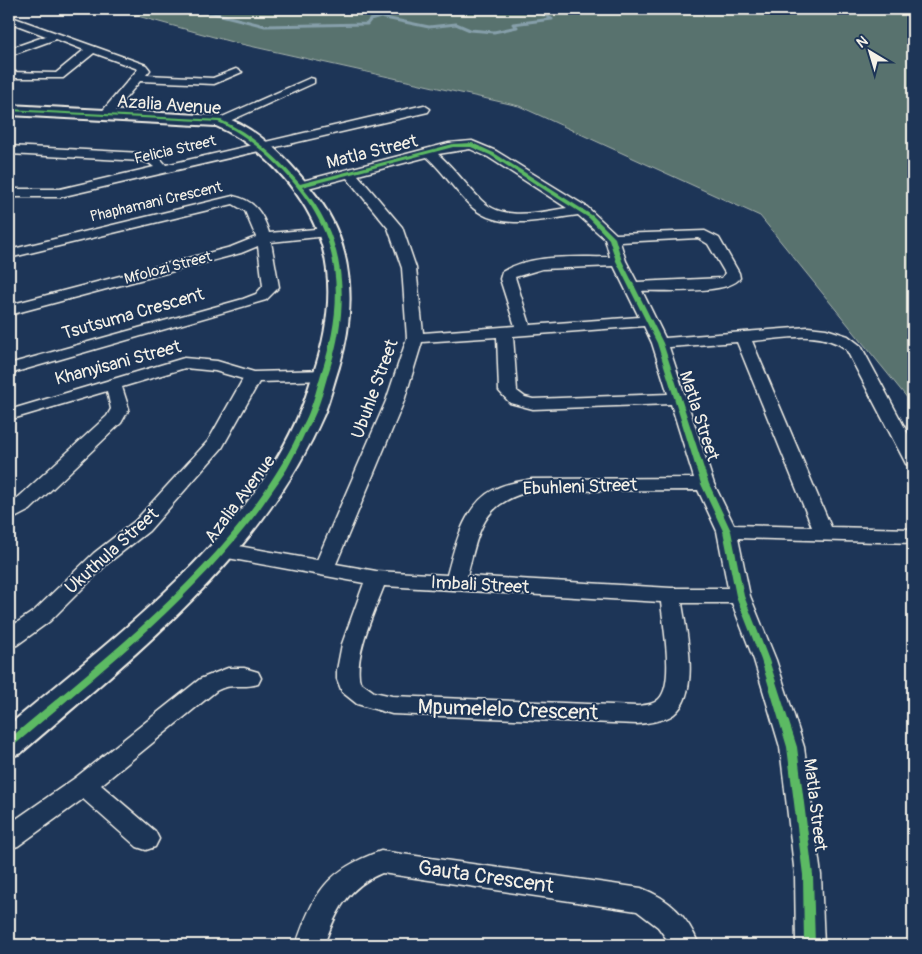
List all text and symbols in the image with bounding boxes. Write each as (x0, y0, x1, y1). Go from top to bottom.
north arrow (844, 28, 894, 78)
text: N (853, 33, 871, 52)
street label: Azalia Avenue (116, 90, 222, 120)
street label: Matla Street (324, 129, 421, 174)
street label: Felicia Street (132, 131, 219, 169)
street label: Phaphamani Crescent (88, 177, 225, 226)
street label: Mfolozi Street (122, 247, 215, 289)
street label: Tsutsuma Crescent (59, 283, 207, 345)
street label: Khanyisani Street (52, 335, 184, 391)
street label: Ubuhle Street (346, 335, 404, 442)
street label: Matla Street (674, 368, 725, 465)
street label: Azalia Avenue (199, 450, 281, 548)
street label: Ebuhleni Street (522, 473, 638, 500)
street label: Ukuthula Street (60, 502, 164, 599)
street label: Imbali Street (430, 571, 531, 599)
street label: Mpumelelo Crescent (417, 693, 599, 727)
street label: Matla Street (798, 757, 832, 854)
street label: Gauta Crescent (416, 854, 556, 900)

